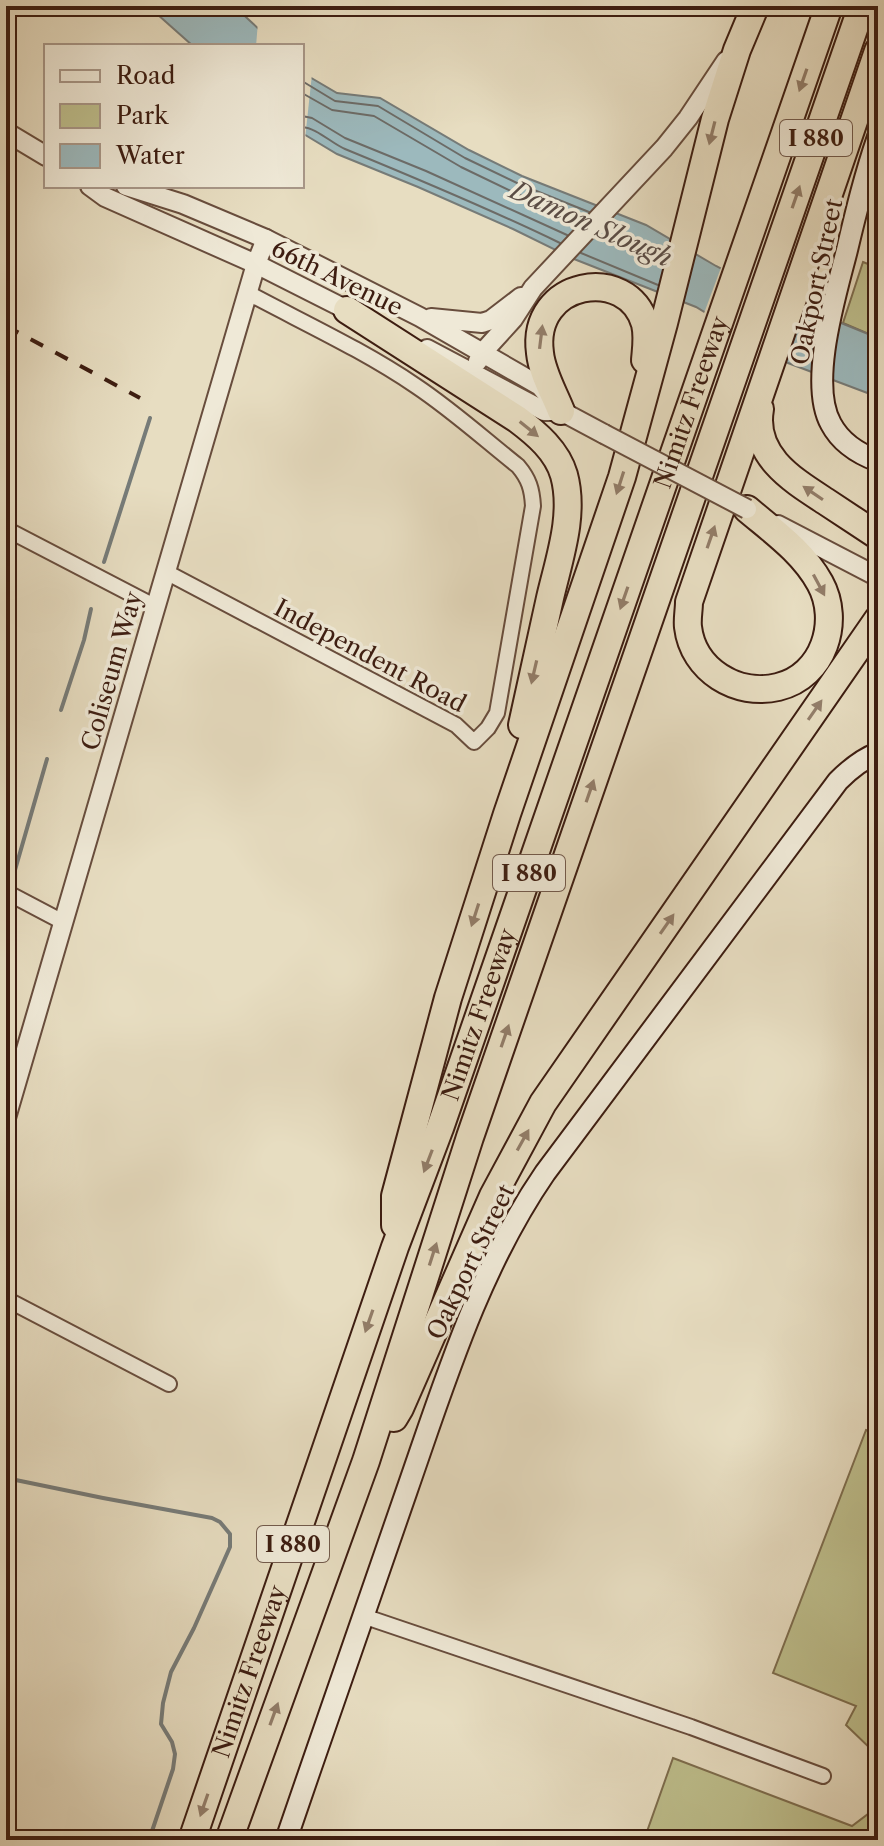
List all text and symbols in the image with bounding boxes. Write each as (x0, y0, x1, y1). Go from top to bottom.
legend (44, 44, 304, 188)
text: Road (116, 61, 176, 90)
one-way arrow (797, 68, 809, 92)
text: Park (116, 101, 169, 130)
road number: I 880 (780, 120, 852, 156)
one-way arrow (705, 121, 717, 146)
text: Water (115, 141, 185, 170)
water label: Damon Slough (503, 173, 677, 274)
one-way arrow (790, 185, 802, 209)
street label: Oakport Street (785, 196, 848, 368)
street label: 66th Avenue (267, 233, 408, 322)
street label: Nimitz Freeway (648, 312, 735, 492)
one-way arrow (534, 324, 547, 349)
one-way arrow (519, 420, 539, 436)
one-way arrow (613, 471, 625, 495)
one-way arrow (802, 486, 824, 501)
one-way arrow (706, 525, 718, 549)
one-way arrow (811, 574, 825, 596)
one-way arrow (618, 586, 630, 610)
street label: Coliseum Way (75, 588, 148, 754)
street label: Independent Road (270, 593, 471, 718)
one-way arrow (527, 660, 540, 685)
one-way arrow (807, 700, 822, 721)
one-way arrow (585, 779, 597, 803)
road number: I 880 (493, 855, 565, 891)
one-way arrow (468, 904, 480, 928)
one-way arrow (659, 913, 674, 934)
street label: Nimitz Freeway (436, 924, 522, 1104)
one-way arrow (499, 1024, 511, 1048)
one-way arrow (516, 1129, 530, 1152)
one-way arrow (421, 1149, 434, 1173)
street label: Oakport Street (420, 1179, 521, 1344)
one-way arrow (427, 1241, 439, 1265)
one-way arrow (363, 1309, 375, 1333)
road number: I 880 (257, 1526, 329, 1562)
street label: Nimitz Freeway (206, 1581, 292, 1761)
one-way arrow (269, 1702, 281, 1726)
one-way arrow (197, 1794, 209, 1818)

